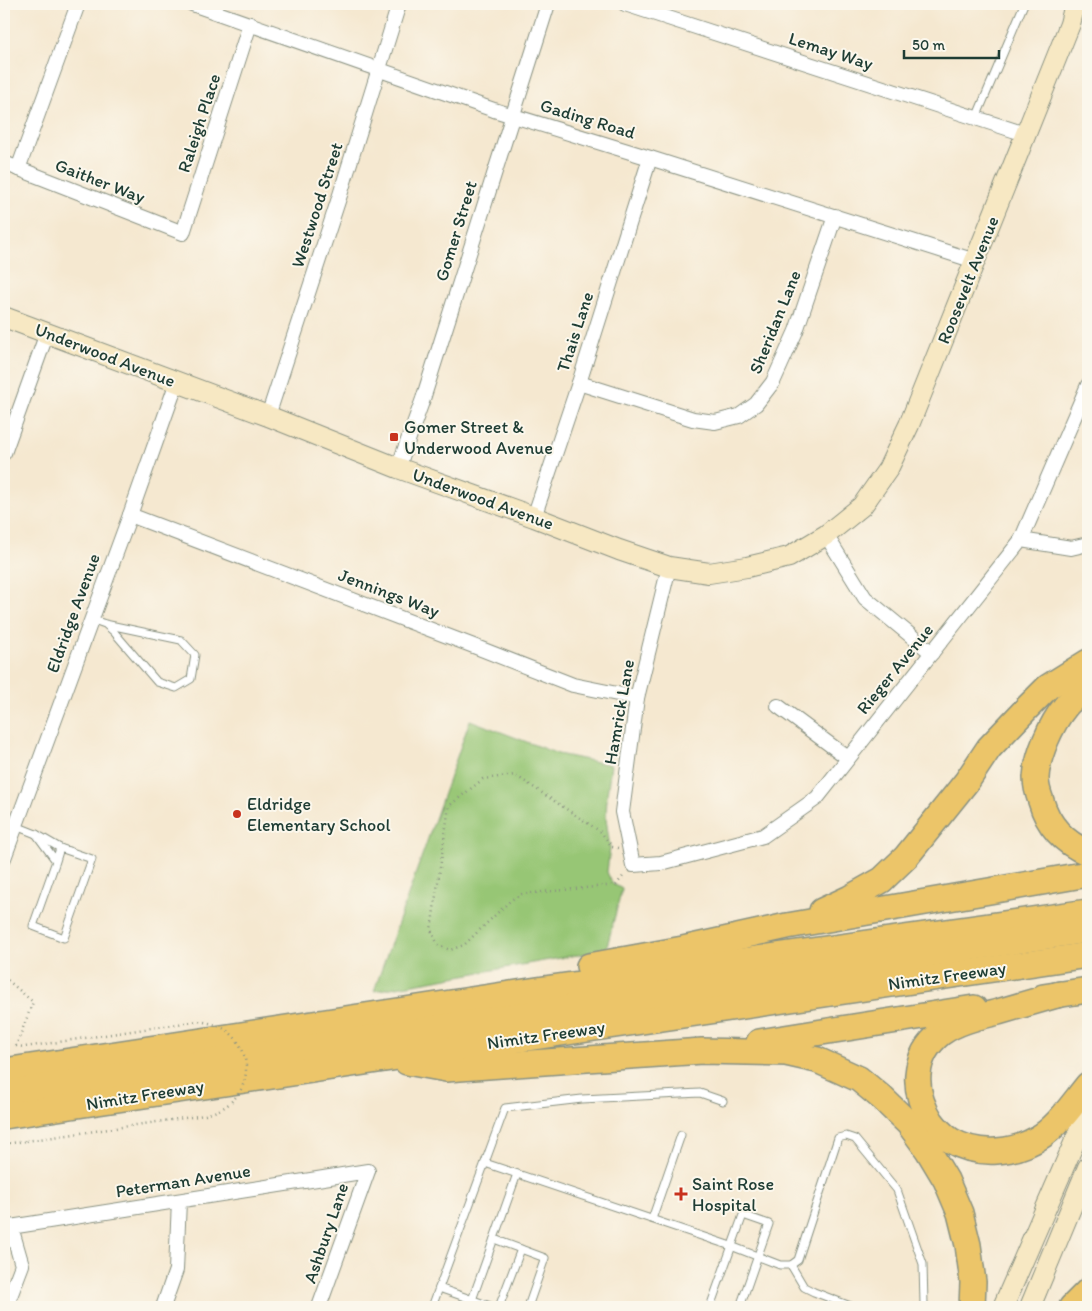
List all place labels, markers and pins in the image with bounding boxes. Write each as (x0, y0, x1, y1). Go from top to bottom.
place label: Gomer Street & Underwood Avenue (404, 416, 553, 459)
marker: Gomer Street & Underwood Avenue (388, 431, 400, 443)
place label: Eldridge Elementary School (247, 793, 391, 836)
marker: Eldridge Elementary School (231, 808, 243, 820)
place label: Saint Rose Hospital (692, 1173, 774, 1216)
marker: Saint Rose Hospital (674, 1187, 688, 1201)

